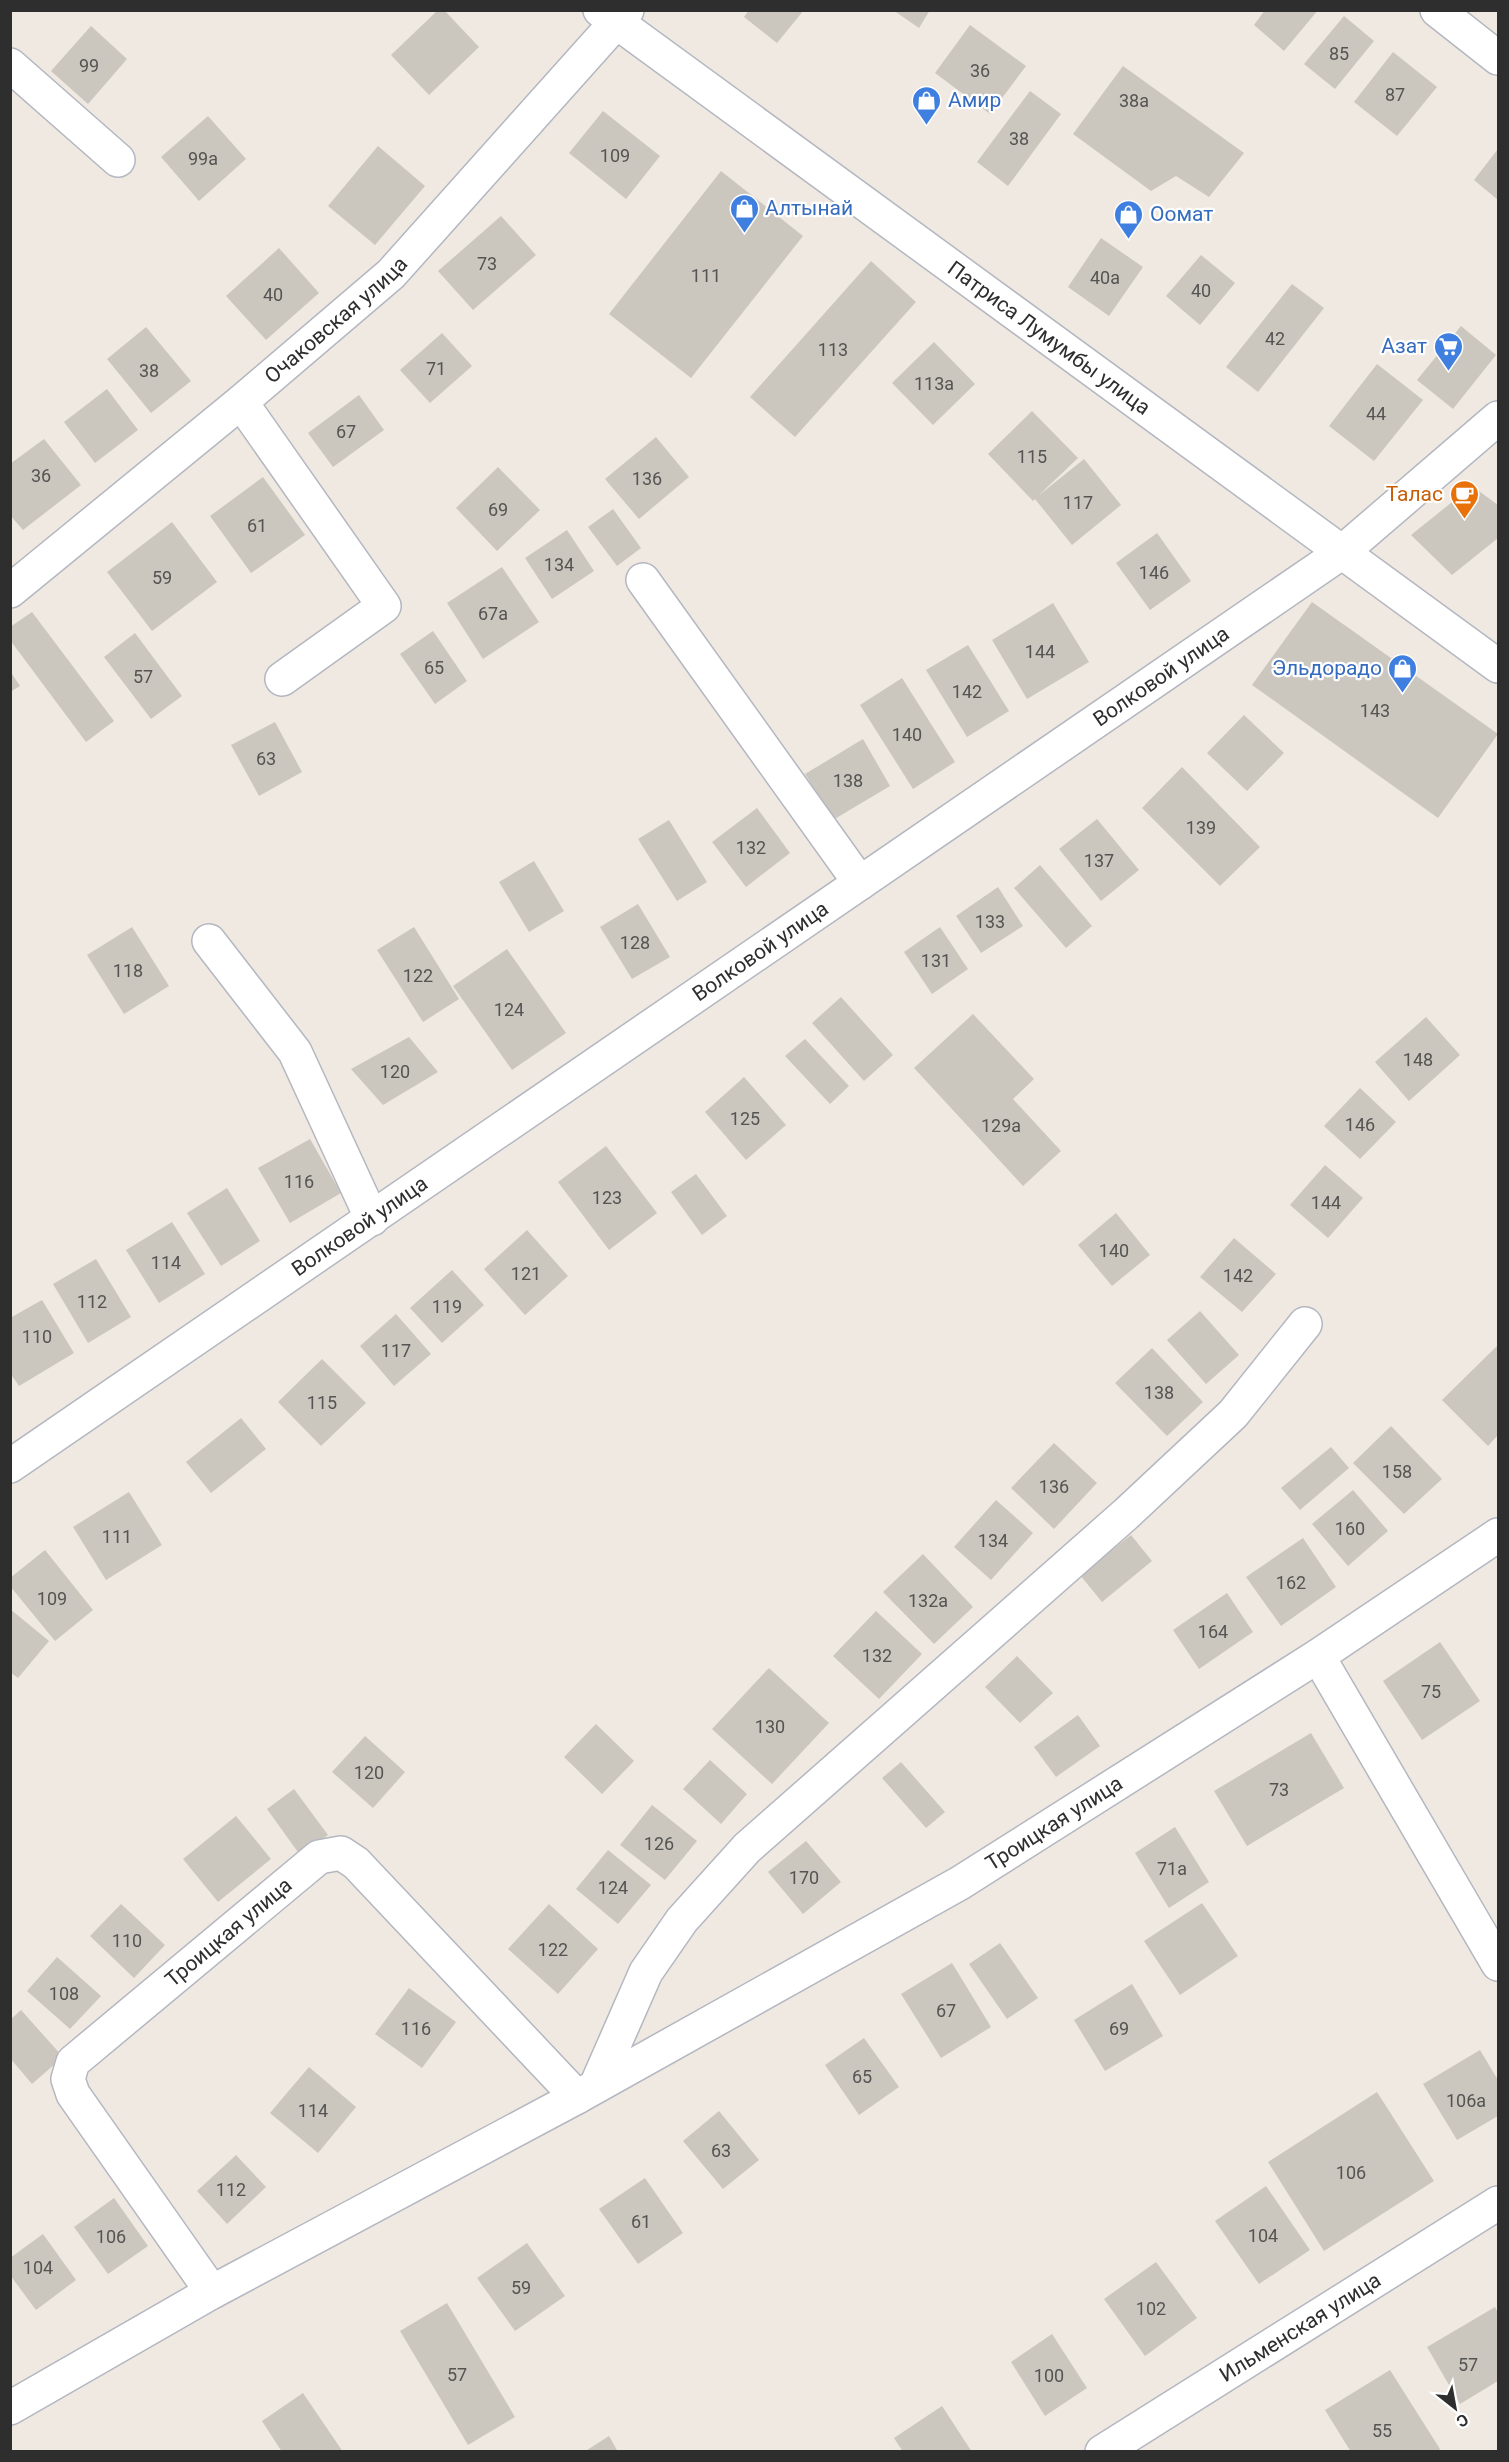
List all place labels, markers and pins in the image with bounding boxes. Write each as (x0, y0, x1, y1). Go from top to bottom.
shop icon: Амир (911, 84, 943, 126)
place label: Амир (948, 88, 1001, 112)
shop icon: Алтынай (728, 192, 760, 234)
place label: Алтынай (765, 196, 853, 220)
shop icon: Оомат (1113, 198, 1145, 240)
place label: Оомат (1150, 202, 1213, 226)
supermarket icon: Азат (1432, 330, 1464, 372)
place label: Азат (1381, 334, 1427, 358)
cafe icon: Талас (1448, 478, 1480, 520)
place label: Талас (1386, 482, 1443, 506)
shop icon: Эльдорадо (1387, 652, 1419, 694)
place label: Эльдорадо (1272, 656, 1382, 680)

